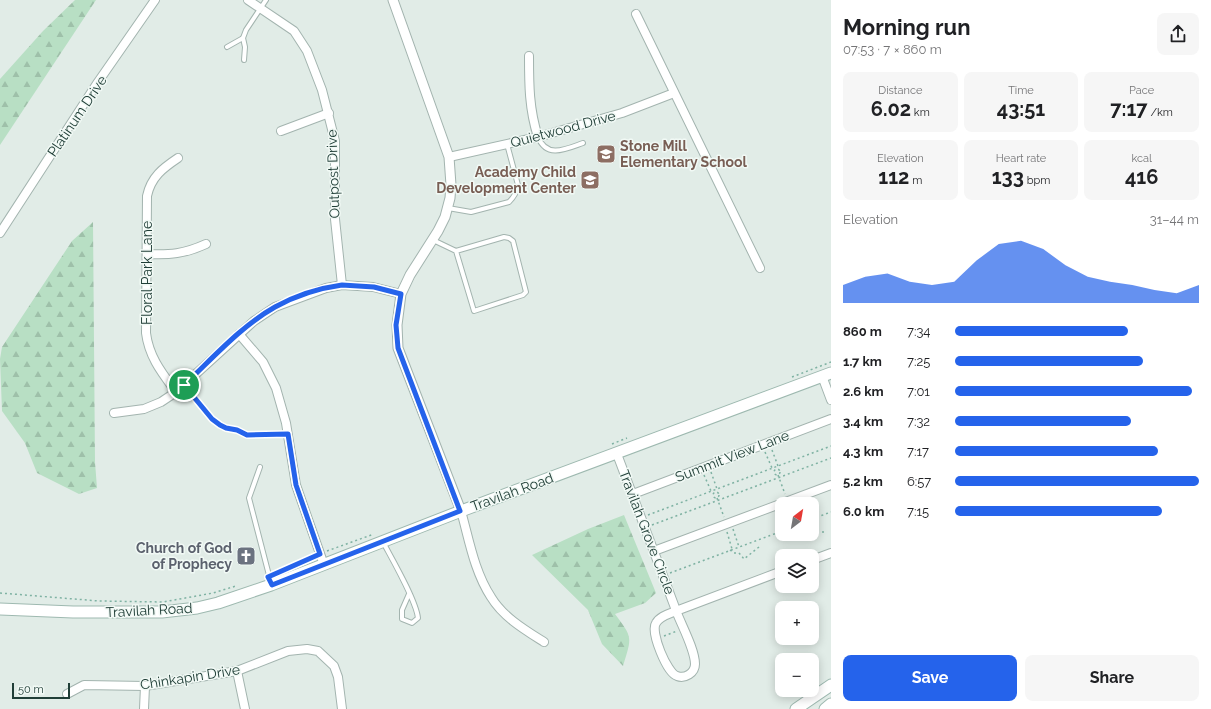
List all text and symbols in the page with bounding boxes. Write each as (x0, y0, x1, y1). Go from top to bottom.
button: share (1157, 13, 1199, 55)
text: Morning run (843, 14, 971, 40)
text: 07:53 · 7 × 860 m (843, 42, 942, 57)
street label: Platinum Drive (44, 72, 110, 160)
text: Distance (878, 84, 922, 97)
text: Time (1008, 84, 1034, 97)
text: Pace (1129, 84, 1154, 97)
text: 6.02 (871, 97, 911, 121)
text: 43:51 (997, 97, 1045, 121)
text: 7:17 (1110, 97, 1148, 121)
text: km (911, 106, 930, 119)
text: /km (1148, 106, 1173, 119)
street label: Quietwood Drive (509, 107, 617, 151)
street label: Outpost Drive (323, 129, 343, 219)
place label: Stone Mill Elementary School (620, 138, 748, 170)
school or university icon: Stone Mill Elementary School (595, 143, 617, 165)
text: Elevation (877, 152, 924, 165)
text: Heart rate (996, 152, 1046, 165)
text: kcal (1131, 152, 1152, 165)
place label: Academy Child Development Center (436, 164, 577, 196)
text: 112 (878, 165, 909, 189)
text: 133 (992, 165, 1024, 189)
text: 416 (1125, 165, 1158, 189)
school or university icon: Academy Child Development Center (579, 169, 601, 191)
text: m (909, 174, 922, 187)
text: bpm (1024, 174, 1050, 187)
text: Elevation (843, 212, 898, 227)
text: 31–44 m (1150, 212, 1199, 227)
street label: Floral Park Lane (139, 221, 155, 325)
text: 860 m (843, 324, 882, 339)
text: 7:34 (907, 324, 930, 339)
text: 1.7 km (843, 354, 882, 369)
text: 7:25 (907, 354, 930, 369)
pin (167, 368, 201, 402)
icon: arrive (173, 374, 195, 396)
text: 2.6 km (843, 384, 884, 399)
text: 7:01 (907, 384, 930, 399)
text: 3.4 km (843, 414, 883, 429)
text: 7:32 (907, 414, 930, 429)
street label: Summit View Lane (673, 427, 791, 485)
text: 4.3 km (843, 444, 883, 459)
text: 7:17 (907, 444, 929, 459)
street label: Travilah Grove Circle (616, 467, 678, 597)
street label: Travilah Road (468, 470, 556, 514)
text: 5.2 km (843, 474, 883, 489)
text: 6:57 (907, 474, 931, 489)
north arrow (775, 497, 819, 541)
map controls (775, 497, 819, 697)
text: 6.0 km (843, 504, 884, 519)
text: 7:15 (907, 504, 929, 519)
place label: Church of God of Prophecy (136, 540, 232, 572)
church icon: Church of God of Prophecy (235, 545, 257, 567)
button: layers (775, 549, 819, 593)
street label: Travilah Road (105, 600, 193, 620)
button: + (775, 601, 819, 645)
button: − (775, 653, 819, 697)
button: Save (843, 655, 1017, 701)
button: Share (1025, 655, 1199, 701)
street label: Chinkapin Drive (139, 661, 241, 693)
scale bar (12, 681, 70, 700)
text: 50 m (18, 683, 44, 696)

